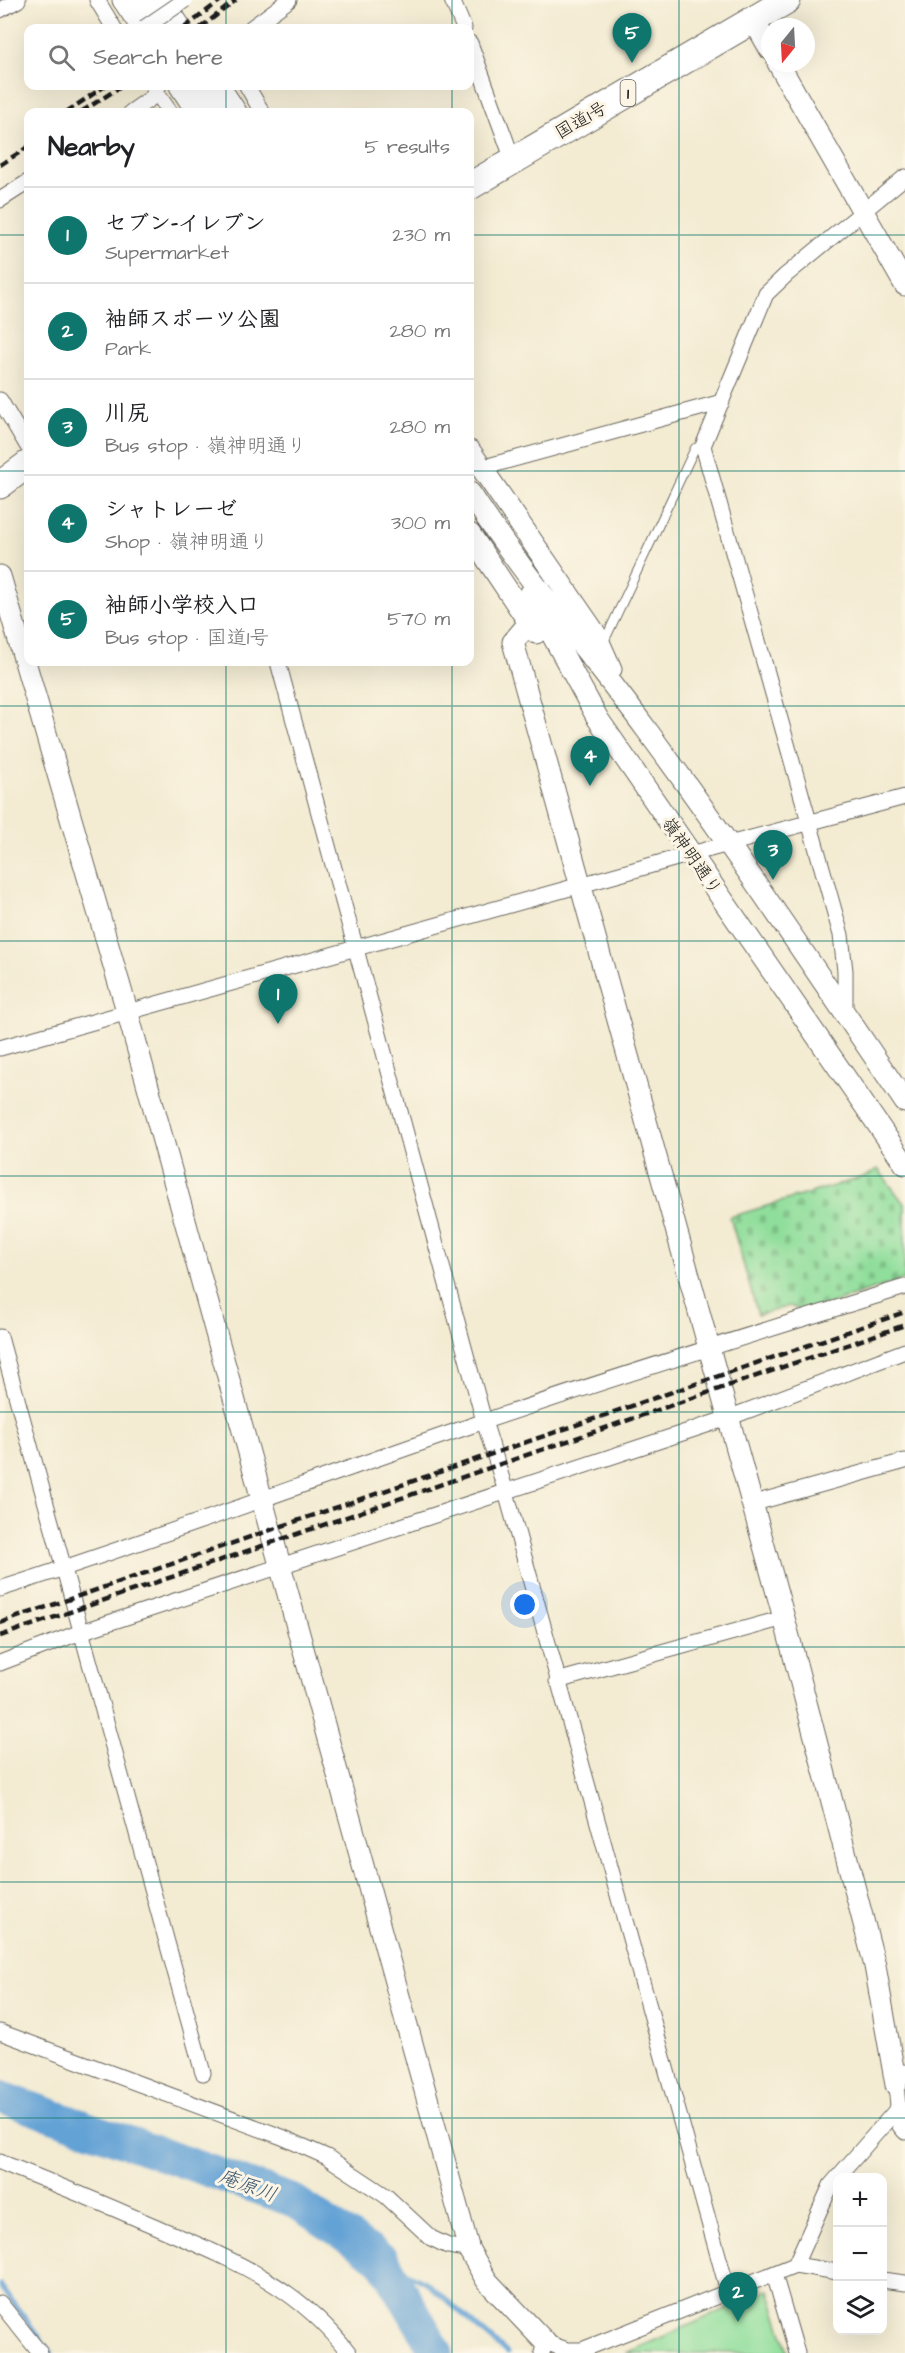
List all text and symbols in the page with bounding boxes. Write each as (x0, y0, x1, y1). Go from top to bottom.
pin: 5 (612, 14, 652, 63)
north arrow (761, 18, 815, 72)
search box (24, 24, 474, 90)
icon: search (45, 41, 78, 74)
text: Search here (93, 42, 223, 73)
road number: 1 (620, 80, 636, 106)
street label: 国道1号 (551, 96, 612, 145)
text: Nearby (48, 129, 135, 165)
text: 5 results (365, 133, 450, 161)
text: セブン-イレブン (105, 208, 266, 239)
text: 1 (66, 221, 69, 249)
text: 230 m (392, 221, 450, 249)
text: Supermarket (105, 239, 229, 267)
text: 袖師スポーツ公園 (105, 304, 281, 335)
text: 2 (62, 317, 73, 345)
text: 280 m (389, 317, 450, 345)
text: Park (105, 335, 151, 363)
text: 川尻 (105, 398, 149, 429)
text: 3 (62, 413, 73, 441)
text: 280 m (389, 413, 450, 441)
text: Bus stop · 嶺神明通り (105, 432, 307, 460)
text: シャトレーゼ (105, 494, 237, 525)
text: 4 (61, 509, 74, 537)
text: 300 m (391, 509, 450, 537)
text: Shop · 嶺神明通り (105, 528, 269, 556)
text: 袖師小学校入口 (105, 590, 259, 621)
text: 5 (60, 605, 75, 633)
text: 570 m (387, 605, 450, 633)
text: Bus stop · 国道1号 (105, 624, 269, 652)
pin: 4 (570, 736, 610, 786)
street label: 嶺神明通り (656, 812, 728, 900)
pin: 3 (754, 830, 792, 880)
pin: 1 (258, 974, 298, 1024)
your location (510, 1590, 539, 1619)
water label: 庵原川 (215, 2163, 281, 2209)
map controls (833, 2173, 887, 2335)
button: + (833, 2173, 887, 2227)
button: − (833, 2227, 887, 2281)
pin: 2 (718, 2272, 758, 2322)
button: layers (833, 2281, 887, 2335)

